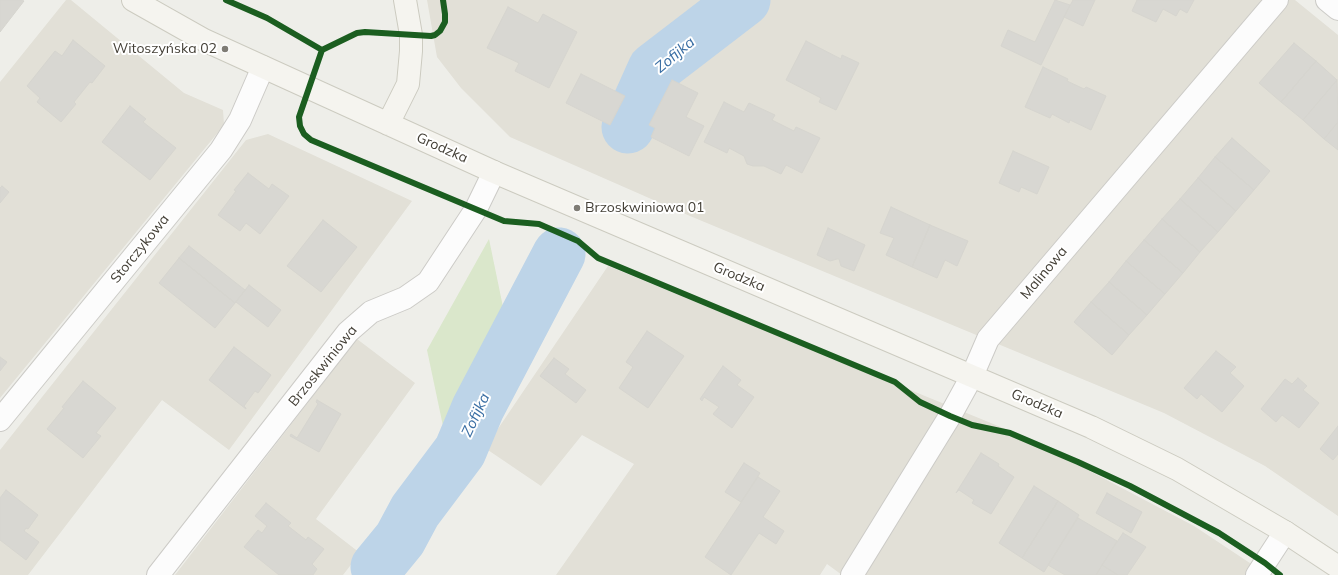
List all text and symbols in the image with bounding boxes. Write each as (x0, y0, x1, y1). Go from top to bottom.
water label: Zofijka (652, 33, 698, 77)
place label: Witoszyńska 02 (113, 41, 217, 57)
marker: Witoszyńska 02 (220, 44, 230, 54)
street label: Grodzka (414, 129, 470, 167)
place label: Brzoskwiniowa 01 (585, 200, 704, 216)
marker: Brzoskwiniowa 01 (572, 203, 582, 213)
street label: Storczykowa (107, 211, 173, 287)
street label: Malinowa (1017, 243, 1071, 303)
street label: Grodzka (711, 259, 767, 295)
street label: Brzoskwiniowa (285, 322, 361, 410)
street label: Grodzka (1009, 386, 1065, 422)
water label: Zofijka (458, 390, 494, 440)

